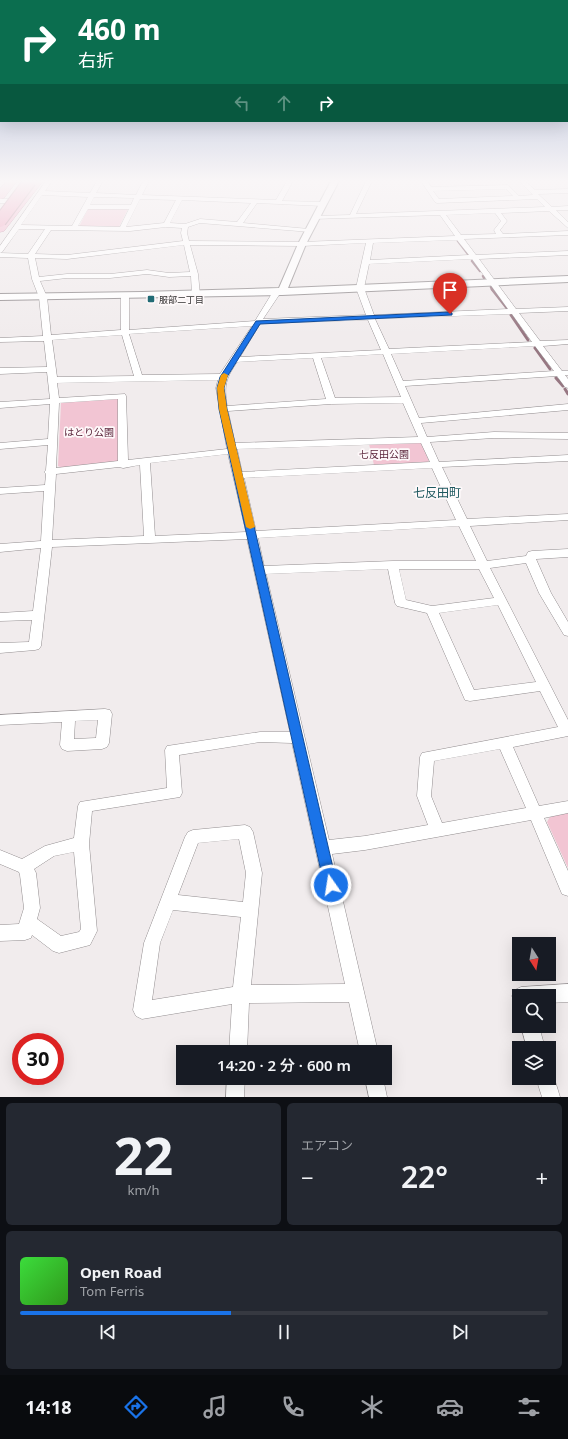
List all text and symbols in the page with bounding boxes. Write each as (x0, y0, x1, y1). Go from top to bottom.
text: 460 m (78, 10, 161, 48)
icon: right (12, 16, 64, 68)
text: 右折 (78, 48, 114, 72)
icon: left (231, 92, 253, 114)
icon: ahead (273, 92, 295, 114)
icon: right (315, 92, 337, 114)
pin (433, 273, 467, 314)
icon: arrive (439, 279, 461, 301)
place label: 服部二丁目 (159, 293, 204, 306)
marker: 服部二丁目 (146, 294, 156, 304)
park label: はとり公園 (64, 425, 114, 439)
park label: 七反田公園 (359, 447, 409, 461)
district label: 七反田町 (413, 484, 461, 501)
position arrow (310, 864, 352, 906)
north arrow (512, 937, 556, 981)
map controls (512, 937, 556, 1085)
button: search (512, 989, 556, 1033)
speed limit sign: 30 (12, 1033, 64, 1085)
button: layers (512, 1041, 556, 1085)
text: 14:20 · 2 分 · 600 m (217, 1055, 351, 1075)
text: 22 (114, 1119, 173, 1190)
text: エアコン (301, 1136, 353, 1154)
text: 22° (401, 1156, 448, 1197)
text: − (301, 1162, 314, 1192)
text: + (535, 1162, 548, 1192)
text: km/h (128, 1181, 159, 1199)
text: Open Road (80, 1262, 162, 1282)
text: Tom Ferris (80, 1282, 144, 1300)
icon: previous (97, 1321, 119, 1343)
icon: pause (273, 1321, 295, 1343)
icon: next (449, 1321, 471, 1343)
icon: directions (122, 1393, 150, 1421)
icon: music (201, 1393, 229, 1421)
icon: phone (279, 1393, 307, 1421)
icon: climate (358, 1393, 386, 1421)
icon: car (436, 1393, 464, 1421)
icon: filters (515, 1393, 543, 1421)
text: 14:18 (25, 1395, 72, 1419)

